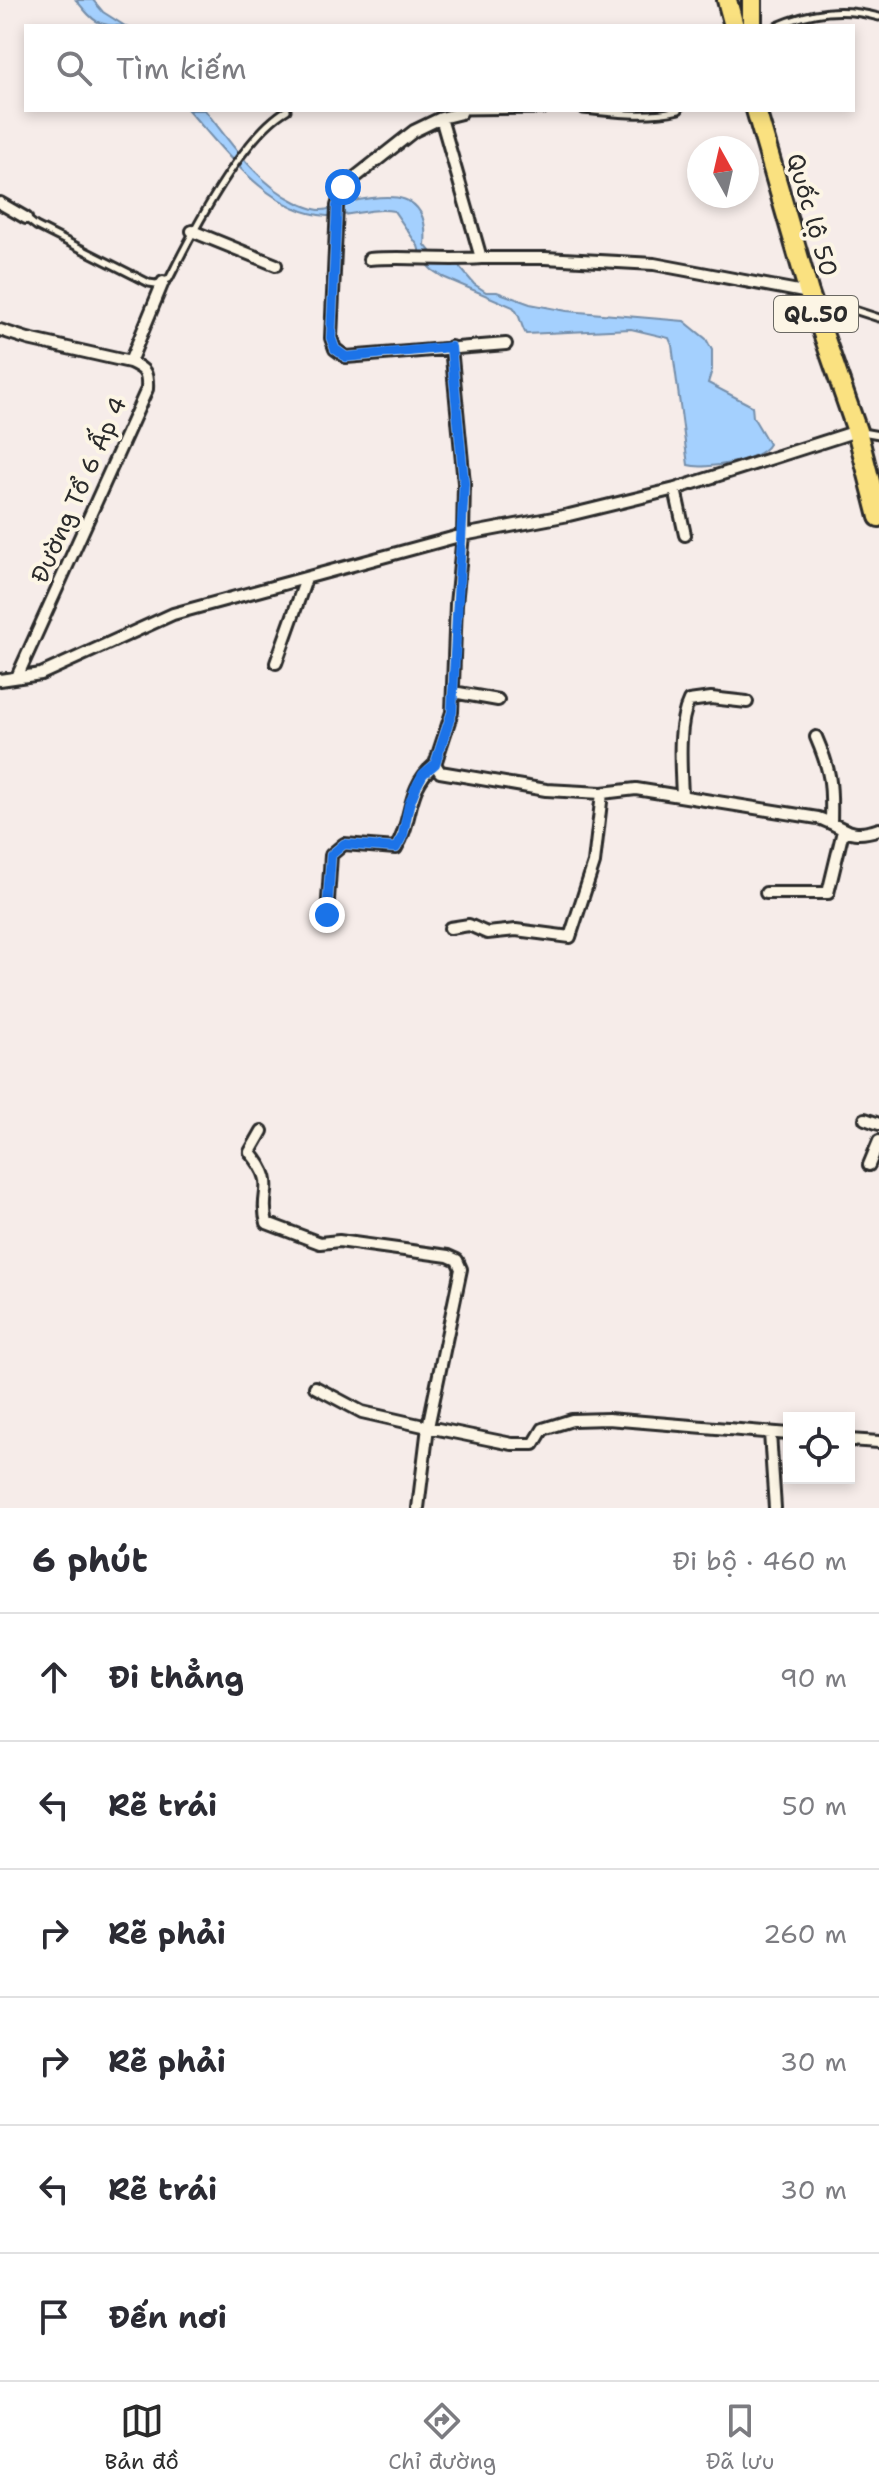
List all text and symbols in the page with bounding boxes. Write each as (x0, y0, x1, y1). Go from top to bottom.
search box (24, 24, 855, 112)
icon: search (52, 46, 96, 90)
text: Tìm kiếm (116, 48, 247, 89)
north arrow (687, 136, 759, 208)
street label: Quốc lộ 50 (779, 150, 845, 280)
route start (325, 169, 361, 205)
road number: QL.50 (774, 296, 858, 332)
street label: Đường Tổ 6 Ấp 4 (22, 391, 134, 588)
route end (309, 897, 345, 933)
map controls (783, 1412, 855, 1484)
button: locate (783, 1412, 855, 1484)
text: 6 phút (32, 1537, 148, 1583)
text: Đi bộ · 460 m (672, 1543, 847, 1578)
icon: ahead (32, 1655, 76, 1699)
text: Đi thẳng (108, 1657, 244, 1698)
text: 90 m (780, 1660, 847, 1695)
icon: left (32, 1783, 76, 1827)
text: Rẽ trái (108, 1785, 217, 1826)
text: 50 m (782, 1788, 847, 1823)
icon: right (32, 1911, 76, 1955)
text: Rẽ phải (108, 1913, 226, 1954)
text: 260 m (763, 1916, 847, 1951)
icon: right (32, 2039, 76, 2083)
text: Rẽ phải (108, 2041, 226, 2082)
text: 30 m (780, 2044, 847, 2079)
icon: left (32, 2167, 76, 2211)
text: Rẽ trái (108, 2169, 217, 2210)
text: 30 m (780, 2172, 847, 2207)
icon: arrive (32, 2295, 76, 2339)
text: Đến nơi (108, 2297, 227, 2338)
tab: Bản đồ (105, 2399, 179, 2476)
tab: Chỉ đường (388, 2399, 496, 2476)
tab: Đã lưu (706, 2399, 774, 2476)

